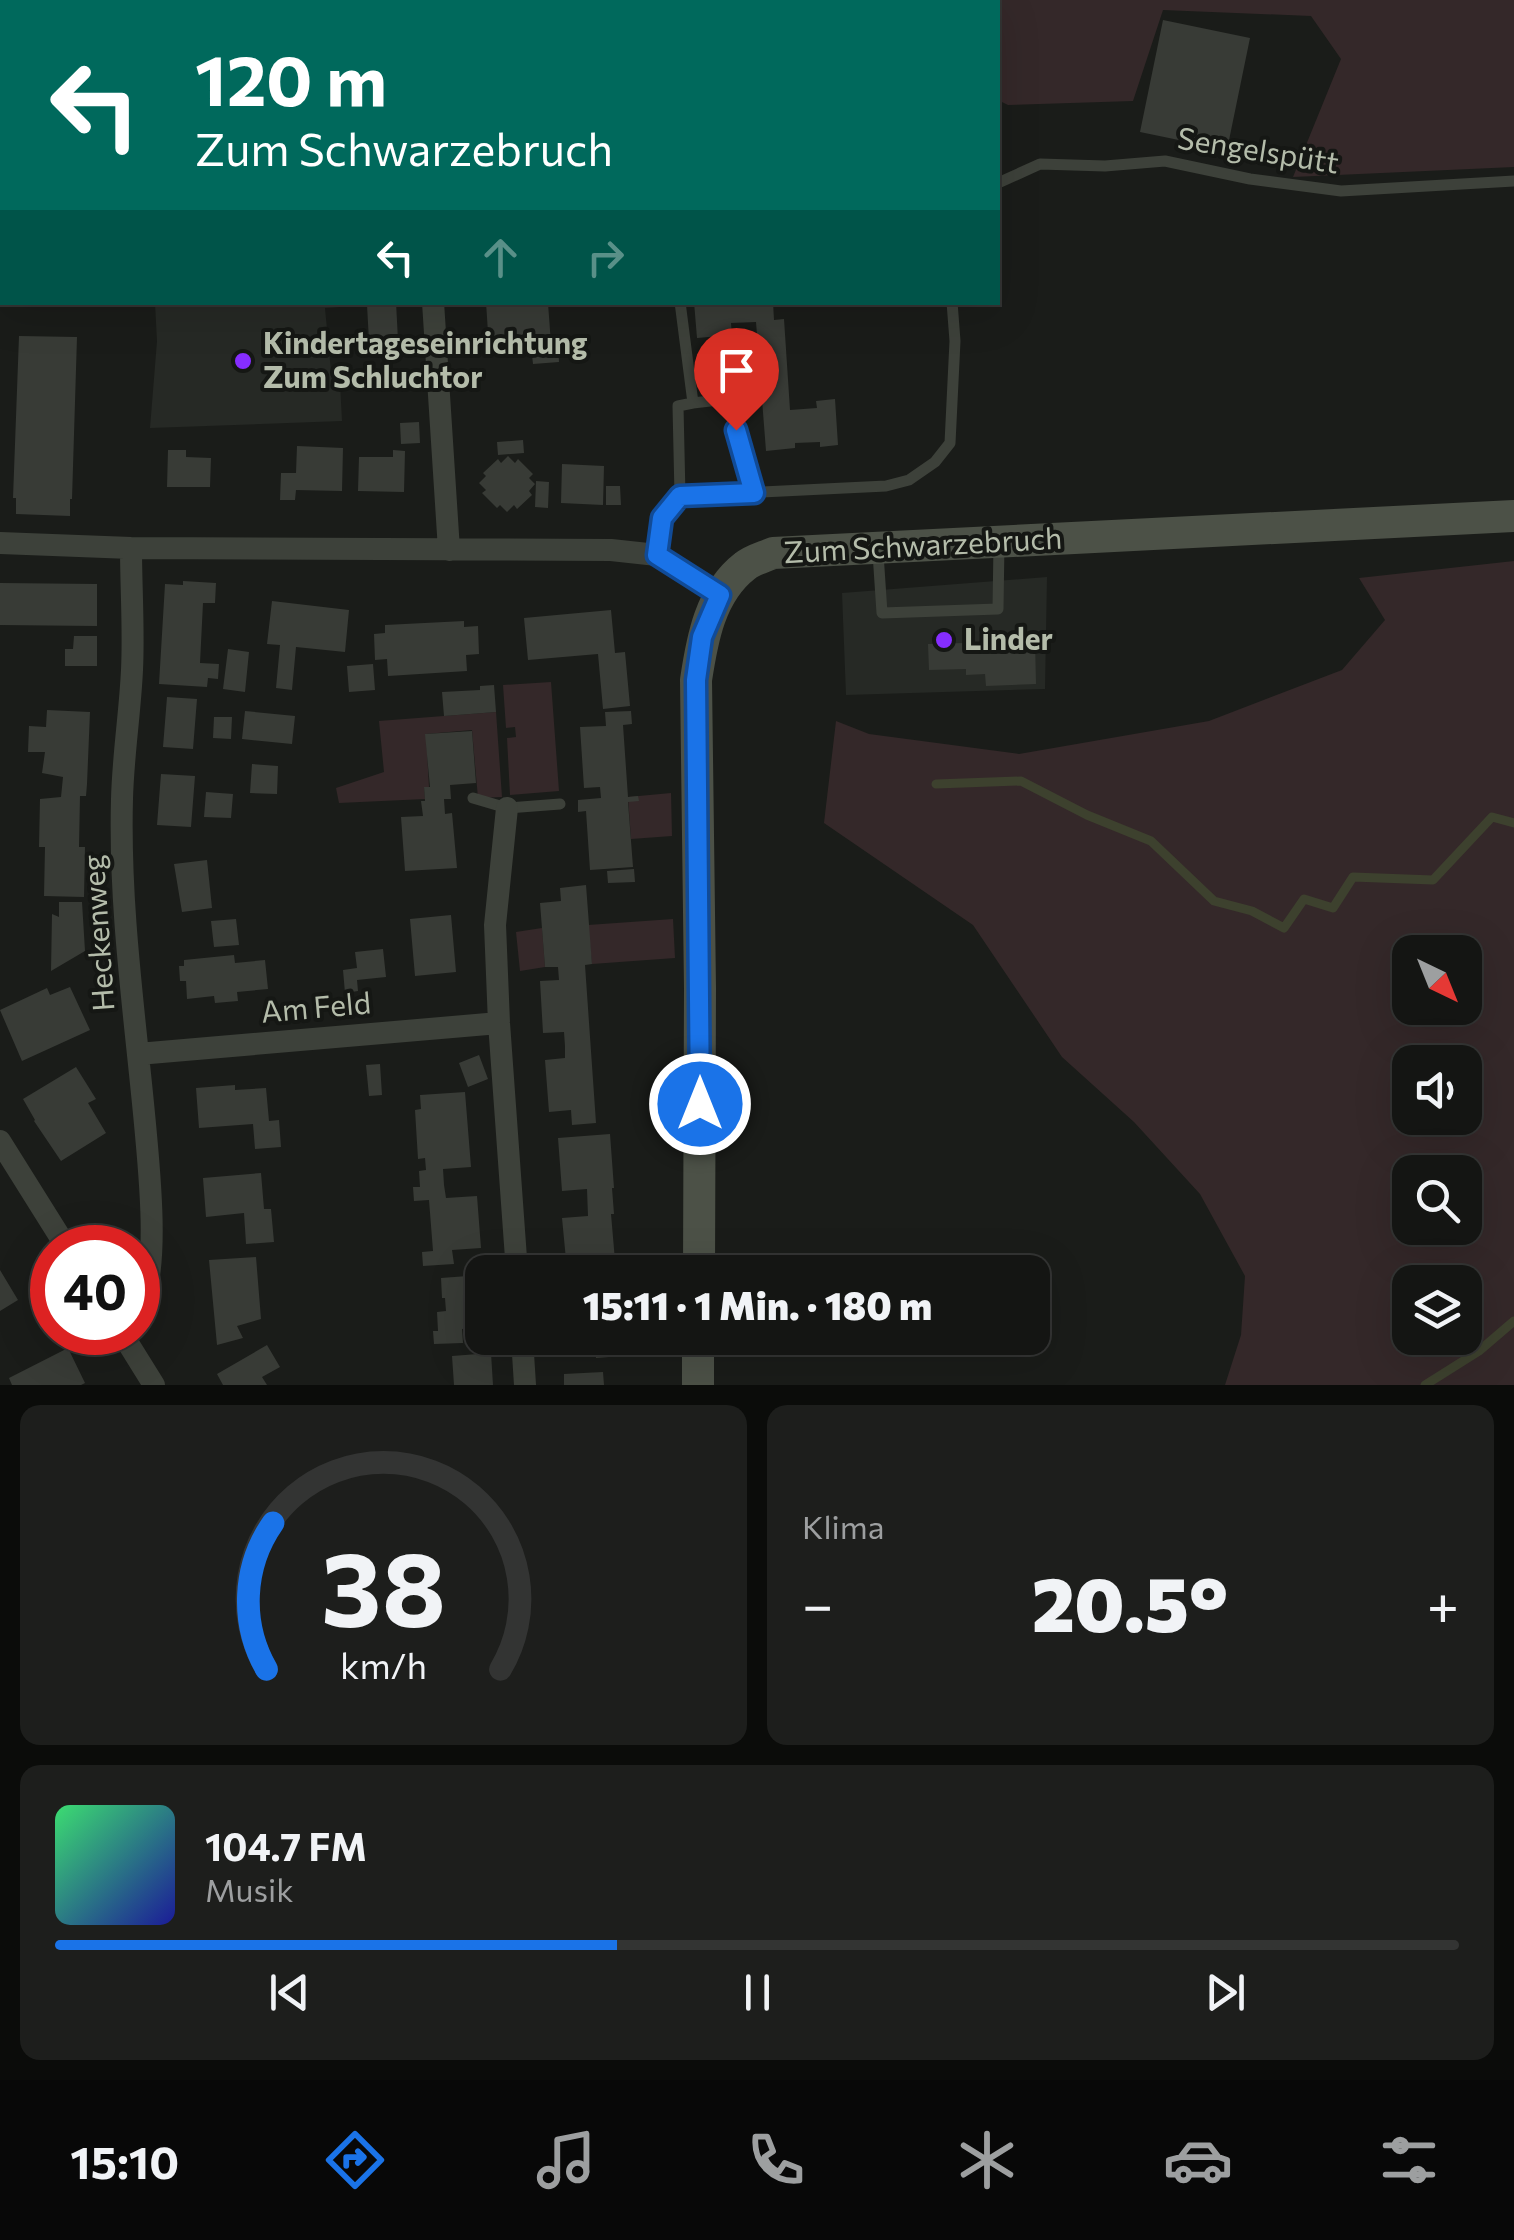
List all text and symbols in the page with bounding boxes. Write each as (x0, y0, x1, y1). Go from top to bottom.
text: 120 m (195, 35, 387, 120)
icon: left (30, 40, 160, 170)
street label: Sengelspütt (1175, 118, 1342, 180)
text: Zum Schwarzebruch (195, 120, 613, 175)
icon: left (368, 230, 423, 285)
icon: ahead (473, 230, 528, 285)
icon: right (578, 230, 633, 285)
place label: Kindertageseinrichtung Zum Schluchtor (263, 323, 588, 394)
pin (694, 328, 779, 431)
icon: arrive (709, 343, 764, 398)
marker: Kindertageseinrichtung Zum Schluchtor (232, 350, 254, 372)
street label: Zum Schwarzebruch (783, 518, 1063, 569)
place label: Linder (964, 619, 1053, 656)
marker: Linder (933, 629, 955, 651)
street label: Heckenweg (73, 854, 120, 1013)
north arrow (1392, 935, 1482, 1025)
map controls (1392, 935, 1482, 1355)
street label: Am Feld (259, 982, 372, 1029)
button: sound (1392, 1045, 1482, 1135)
position arrow (648, 1052, 752, 1156)
button: search (1392, 1155, 1482, 1245)
speed limit sign: 40 (30, 1225, 160, 1355)
button: layers (1392, 1265, 1482, 1355)
text: 15:11 · 1 Min. · 180 m (583, 1281, 932, 1328)
text: Klima (802, 1506, 884, 1546)
text: 38 (321, 1521, 446, 1648)
text: 20.5° (1032, 1556, 1228, 1647)
text: − (802, 1569, 833, 1636)
text: + (1427, 1569, 1459, 1636)
text: km/h (340, 1643, 427, 1686)
text: 104.7 FM (205, 1822, 367, 1869)
text: Musik (205, 1869, 294, 1909)
icon: previous (262, 1965, 317, 2020)
icon: pause (730, 1965, 785, 2020)
icon: next (1198, 1965, 1253, 2020)
icon: directions (320, 2125, 390, 2195)
icon: music (531, 2125, 601, 2195)
icon: phone (741, 2125, 811, 2195)
icon: climate (952, 2125, 1022, 2195)
icon: car (1163, 2125, 1233, 2195)
icon: filters (1374, 2125, 1444, 2195)
text: 15:10 (70, 2133, 179, 2188)

